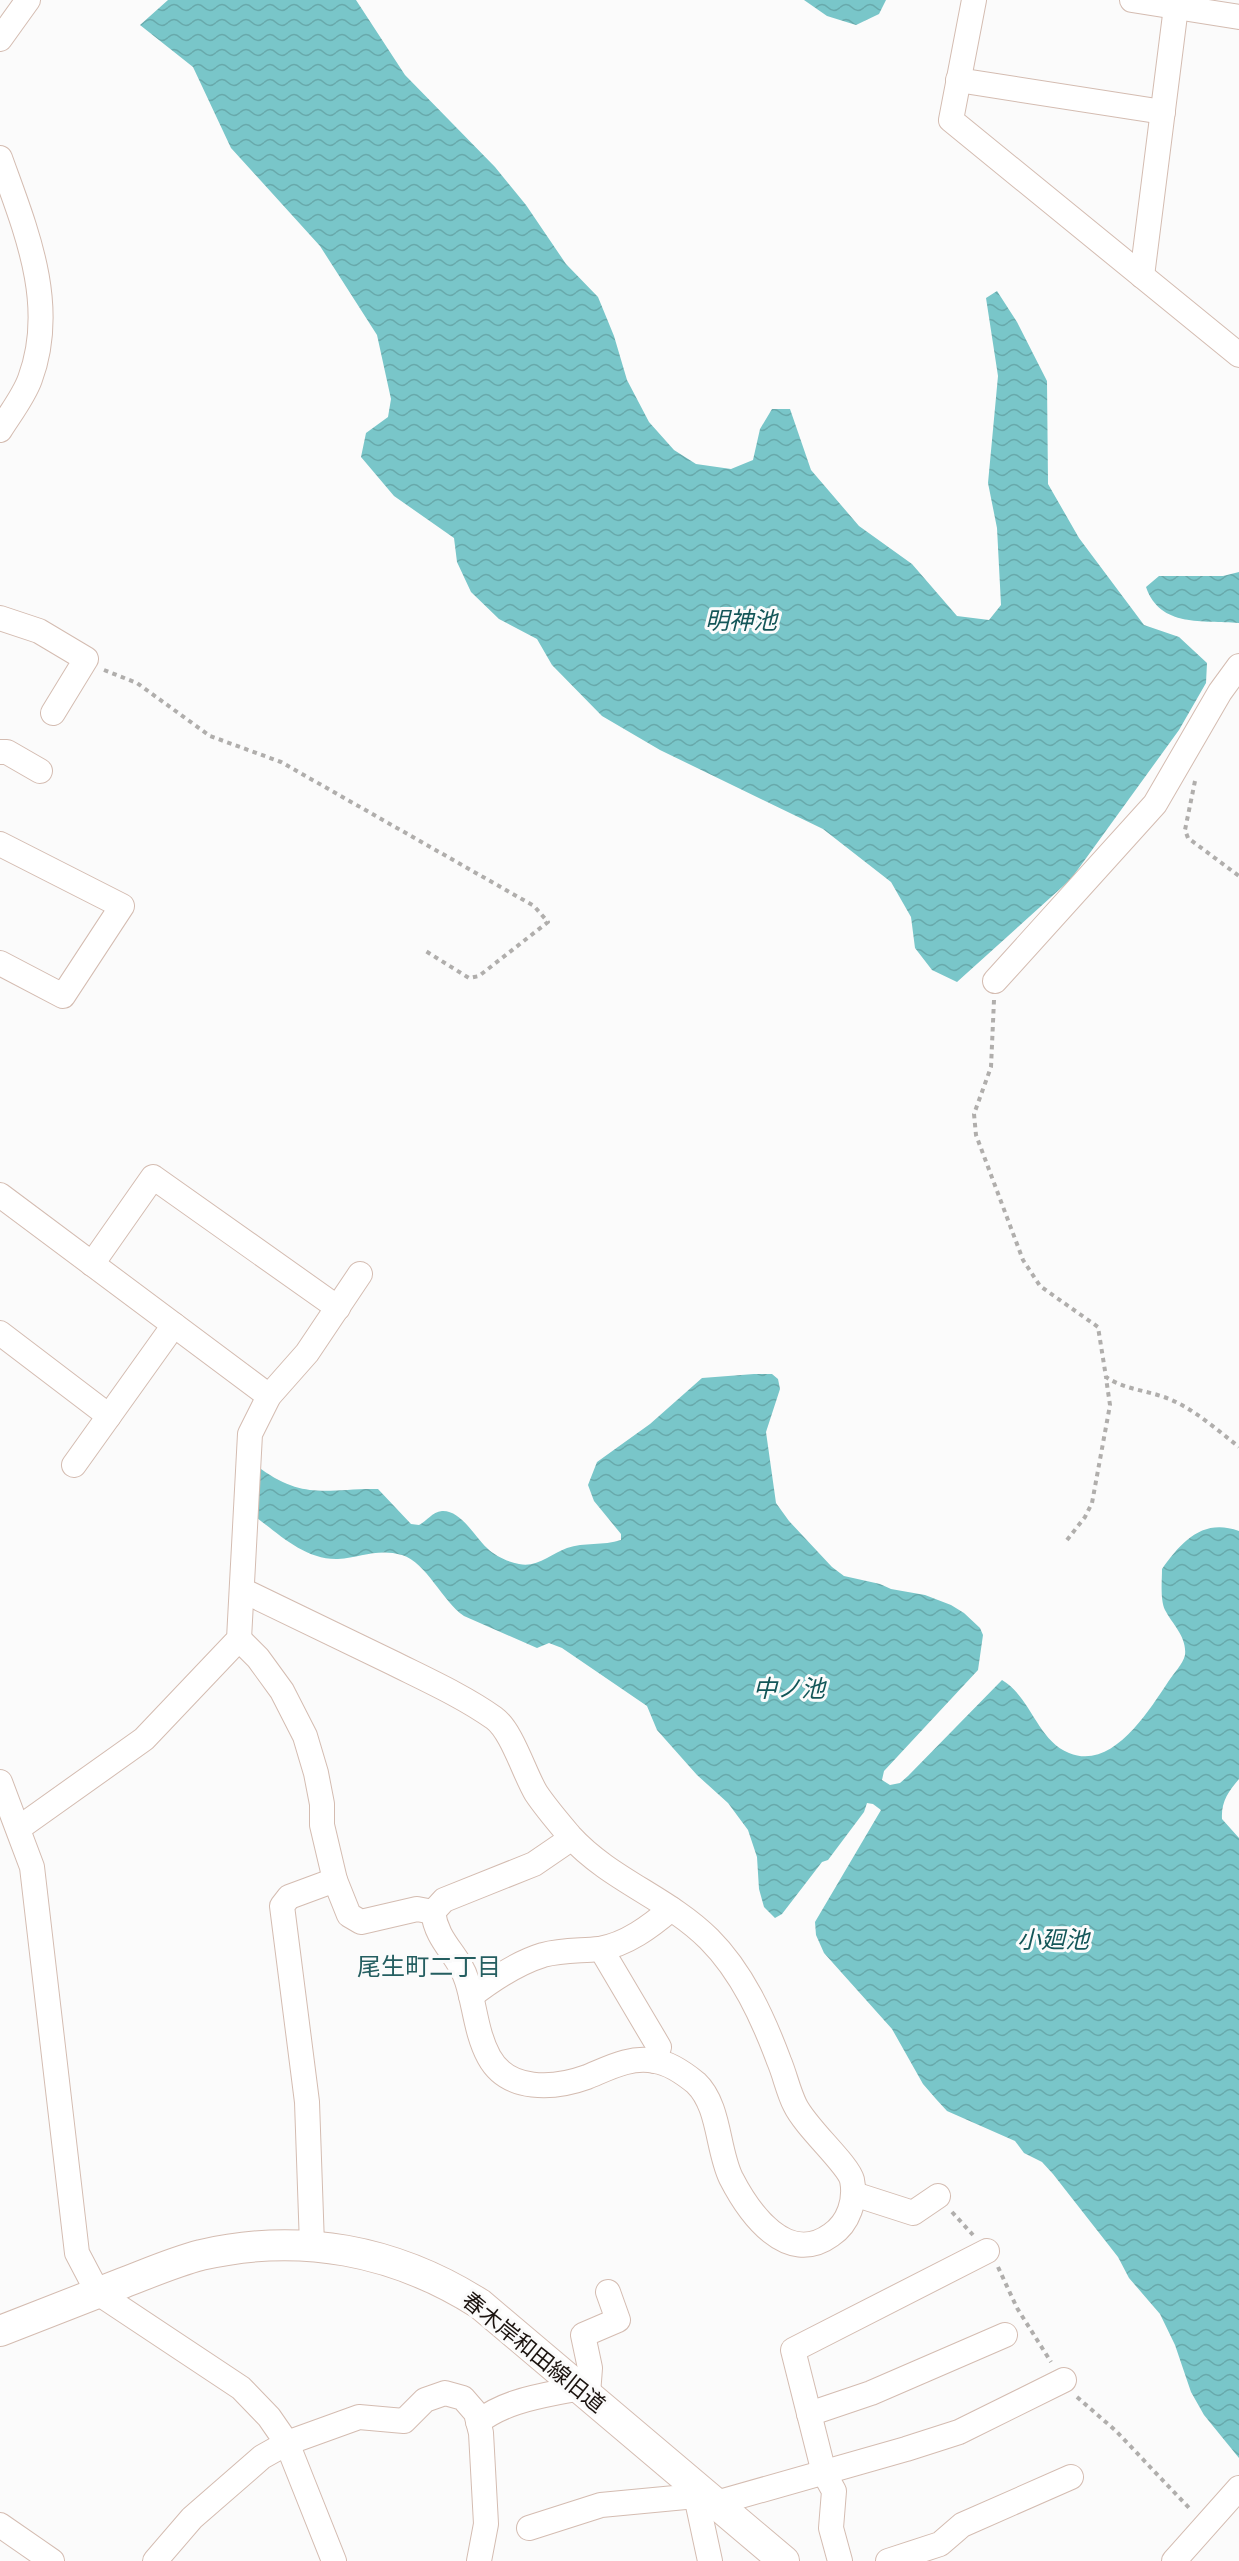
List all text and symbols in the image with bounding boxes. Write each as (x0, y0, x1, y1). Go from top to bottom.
water label: 明神池 (705, 606, 779, 636)
water label: 中ノ池 (753, 1674, 827, 1704)
water label: 小廻池 (1017, 1925, 1091, 1955)
district label: 尾生町二丁目 (357, 1952, 501, 1982)
street label: 春木岸和田線旧道 (457, 2287, 611, 2418)

